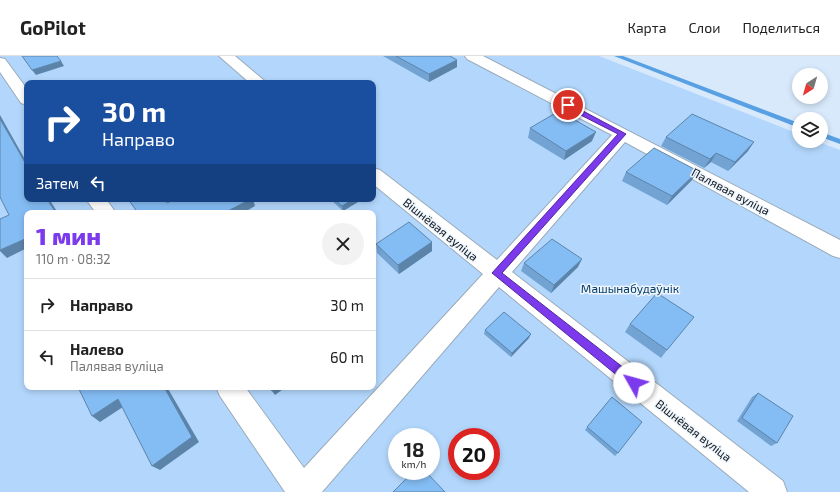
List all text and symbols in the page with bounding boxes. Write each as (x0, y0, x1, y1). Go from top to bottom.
text: GoPilot (20, 16, 86, 39)
text: Карта (627, 19, 666, 36)
text: Слои (688, 19, 720, 36)
text: Поделиться (742, 19, 820, 36)
north arrow (792, 68, 828, 104)
map controls (792, 68, 828, 148)
pin (551, 88, 585, 122)
text: 30 m (102, 94, 166, 128)
icon: arrive (557, 94, 579, 116)
icon: right (36, 96, 88, 148)
button: layers (792, 112, 828, 148)
text: Направо (102, 128, 175, 150)
street label: Палявая вуліца (689, 165, 772, 218)
icon: left (87, 172, 109, 194)
text: Затем (36, 174, 79, 192)
street label: Вішнёвая вуліца (400, 195, 481, 264)
text: 1 мин (36, 221, 101, 250)
button: close (322, 223, 364, 265)
text: 110 m · 08:32 (36, 251, 111, 267)
park label: Машынабудаўнік (581, 281, 680, 296)
icon: right (36, 294, 58, 316)
text: Направо (70, 296, 133, 314)
text: 30 m (330, 296, 364, 314)
text: Налево (70, 340, 124, 358)
icon: left (36, 346, 58, 368)
text: 60 m (330, 348, 364, 366)
text: Палявая вуліца (70, 358, 164, 374)
position arrow (613, 362, 655, 404)
street label: Вішнёвая вуліца (653, 396, 735, 465)
speed limit sign: 20 (448, 428, 500, 480)
text: 18 (403, 437, 425, 461)
text: km/h (402, 458, 426, 470)

